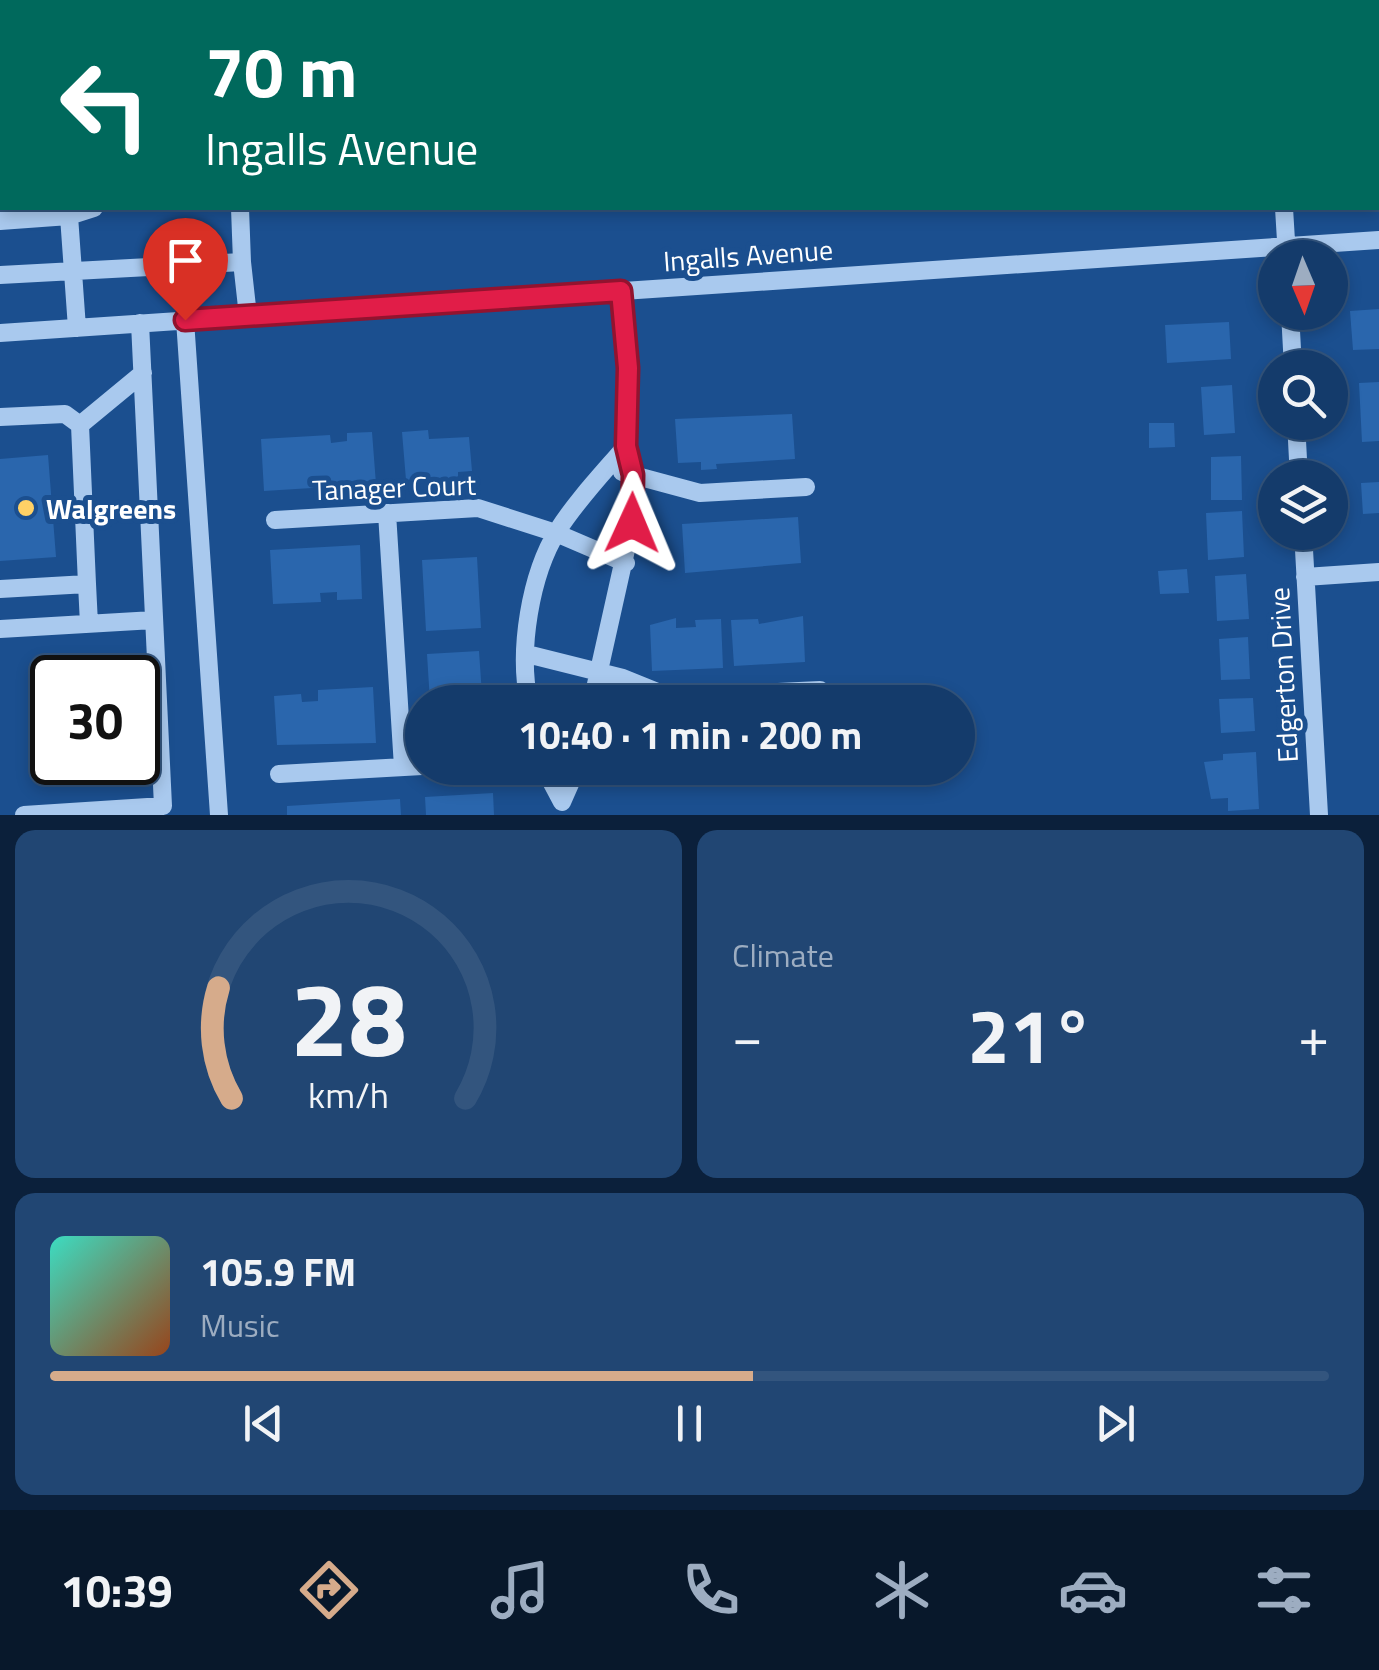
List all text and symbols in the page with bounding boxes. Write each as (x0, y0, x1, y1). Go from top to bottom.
text: 70 m (205, 18, 358, 124)
icon: left (40, 40, 170, 170)
text: Ingalls Avenue (205, 114, 478, 182)
pin (143, 218, 228, 321)
street label: Ingalls Avenue (662, 228, 834, 282)
icon: arrive (158, 233, 213, 288)
north arrow (1258, 240, 1348, 330)
map controls (1258, 240, 1348, 550)
button: search (1258, 350, 1348, 440)
button: layers (1258, 460, 1348, 550)
street label: Tanager Court (311, 463, 477, 511)
position arrow (580, 471, 684, 575)
place label: Walgreens (46, 487, 176, 530)
marker: Walgreens (15, 497, 37, 519)
street label: Edgerton Drive (1257, 586, 1309, 764)
speed limit sign: 30 (30, 655, 160, 785)
text: 10:40 · 1 min · 200 m (518, 706, 862, 764)
text: Climate (732, 931, 834, 979)
text: 28 (290, 938, 407, 1096)
text: 21° (967, 978, 1094, 1092)
text: − (732, 994, 763, 1077)
text: + (1298, 994, 1329, 1077)
text: km/h (308, 1067, 389, 1122)
text: 105.9 FM (200, 1243, 356, 1301)
text: Music (200, 1301, 280, 1349)
icon: previous (236, 1396, 291, 1451)
icon: pause (662, 1396, 717, 1451)
icon: next (1088, 1396, 1143, 1451)
icon: directions (294, 1555, 364, 1625)
icon: music (485, 1555, 555, 1625)
icon: phone (676, 1555, 746, 1625)
icon: climate (867, 1555, 937, 1625)
icon: car (1058, 1555, 1128, 1625)
icon: filters (1249, 1555, 1319, 1625)
text: 10:39 (60, 1556, 173, 1624)

